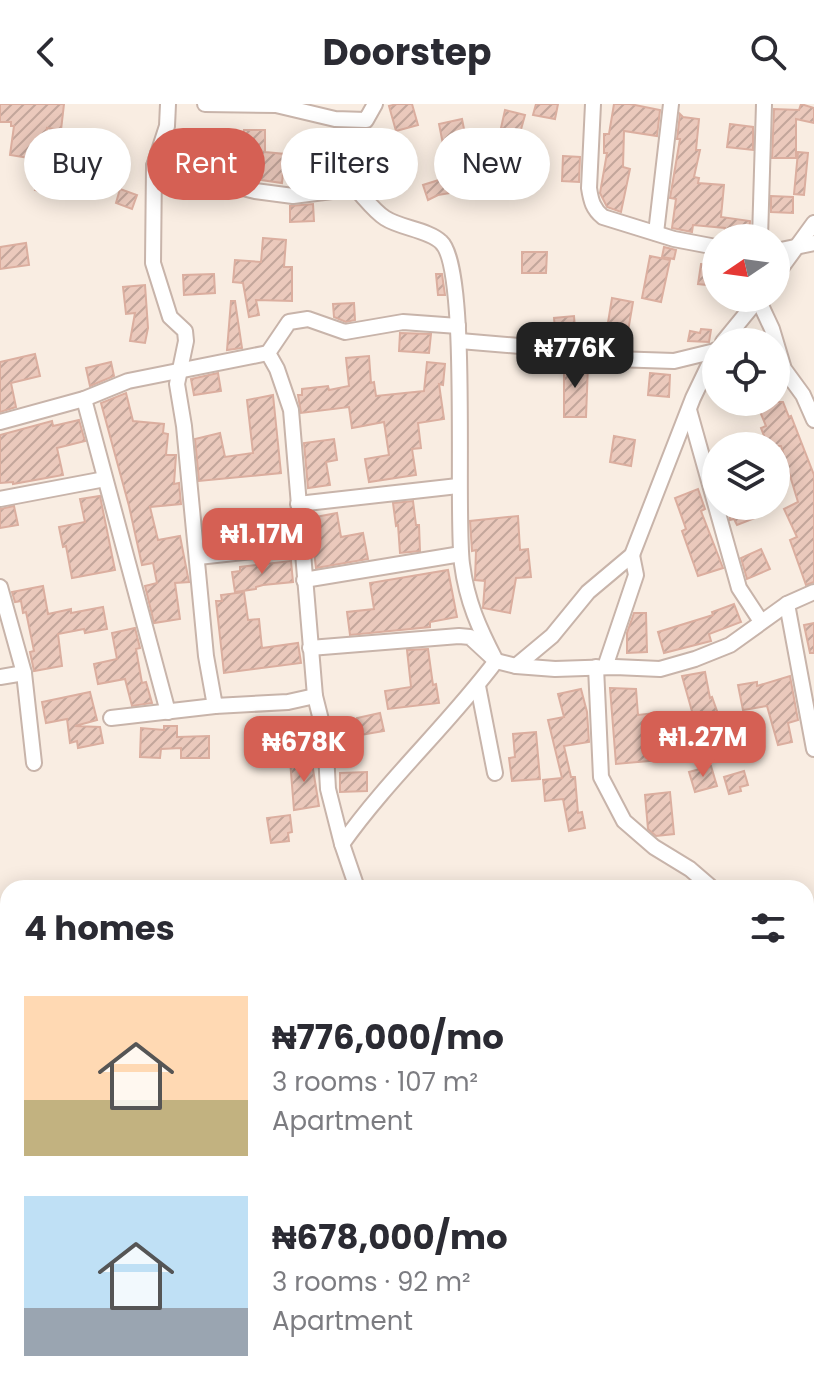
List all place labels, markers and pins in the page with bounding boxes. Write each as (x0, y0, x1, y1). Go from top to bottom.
pin: ₦776K (519, 322, 631, 390)
pin: ₦1.17M (197, 508, 327, 576)
pin: ₦1.27M (638, 711, 768, 779)
pin: ₦678K (248, 716, 360, 784)

